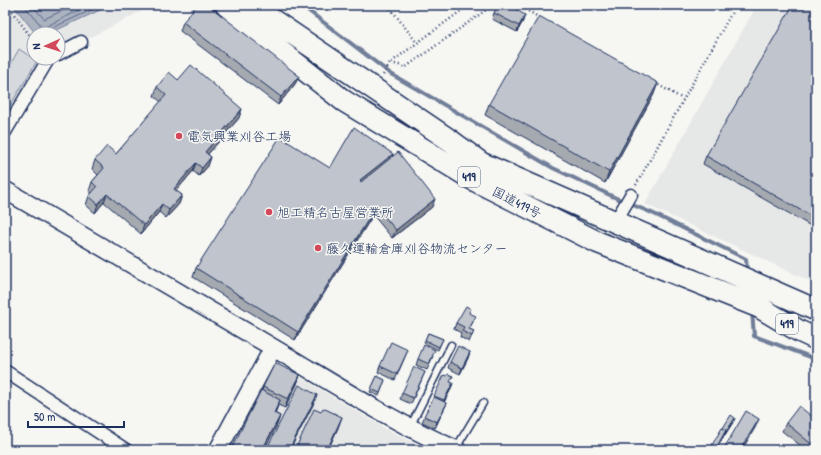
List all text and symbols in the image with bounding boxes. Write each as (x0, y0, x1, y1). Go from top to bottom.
north arrow (26, 26, 66, 66)
text: N (29, 43, 43, 50)
place label: 電気興業刈谷工場 (187, 127, 291, 145)
marker: 電気興業刈谷工場 (174, 131, 184, 141)
road number: 419 (458, 167, 480, 187)
street label: 国道419号 (489, 182, 545, 222)
place label: 旭工精名古屋営業所 (277, 203, 394, 221)
marker: 旭工精名古屋営業所 (264, 207, 274, 217)
place label: 藤久運輸倉庫刈谷物流センター (326, 239, 507, 257)
marker: 藤久運輸倉庫刈谷物流センター (313, 243, 323, 253)
road number: 419 (776, 314, 798, 334)
scale bar (28, 403, 124, 429)
text: 50 m (34, 408, 55, 425)

